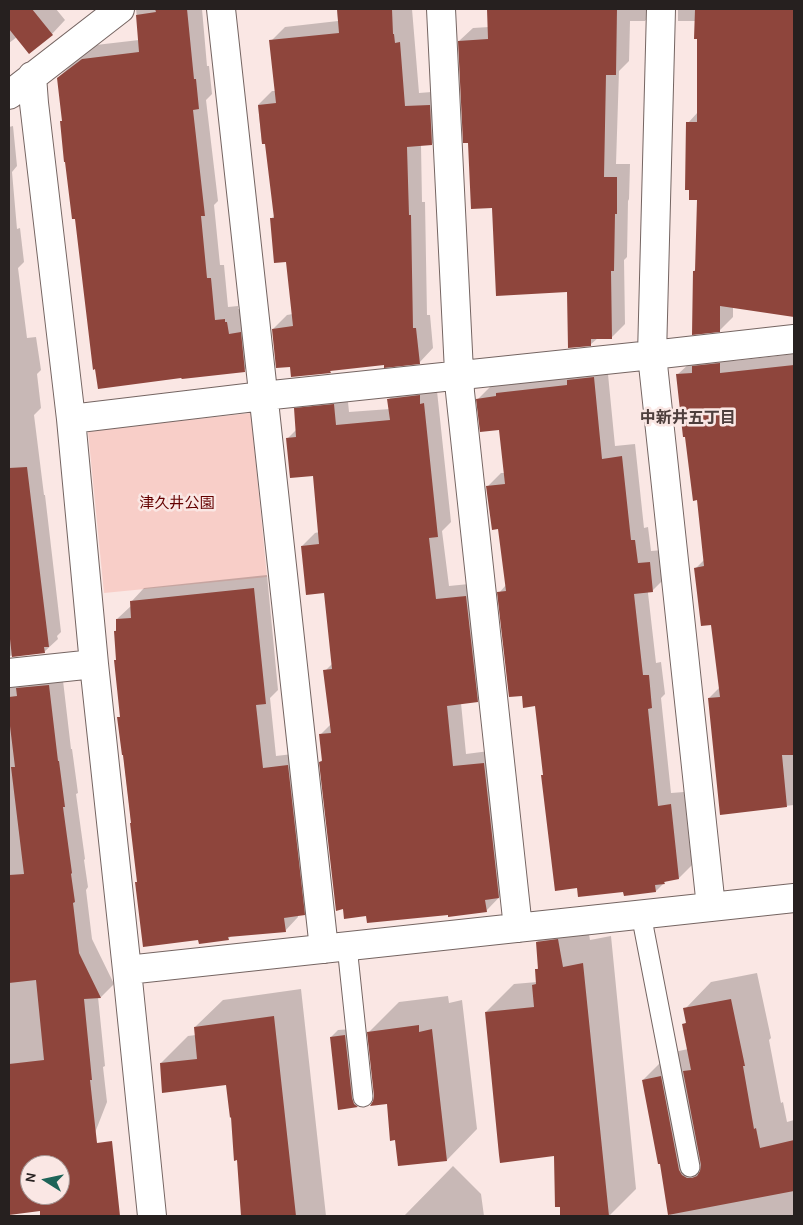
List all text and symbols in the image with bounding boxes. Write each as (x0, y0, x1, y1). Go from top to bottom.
district label: 中新井五丁目 (640, 408, 736, 428)
park label: 津久井公園 (140, 495, 214, 513)
north arrow (20, 1155, 70, 1205)
text: N (21, 1171, 40, 1184)

